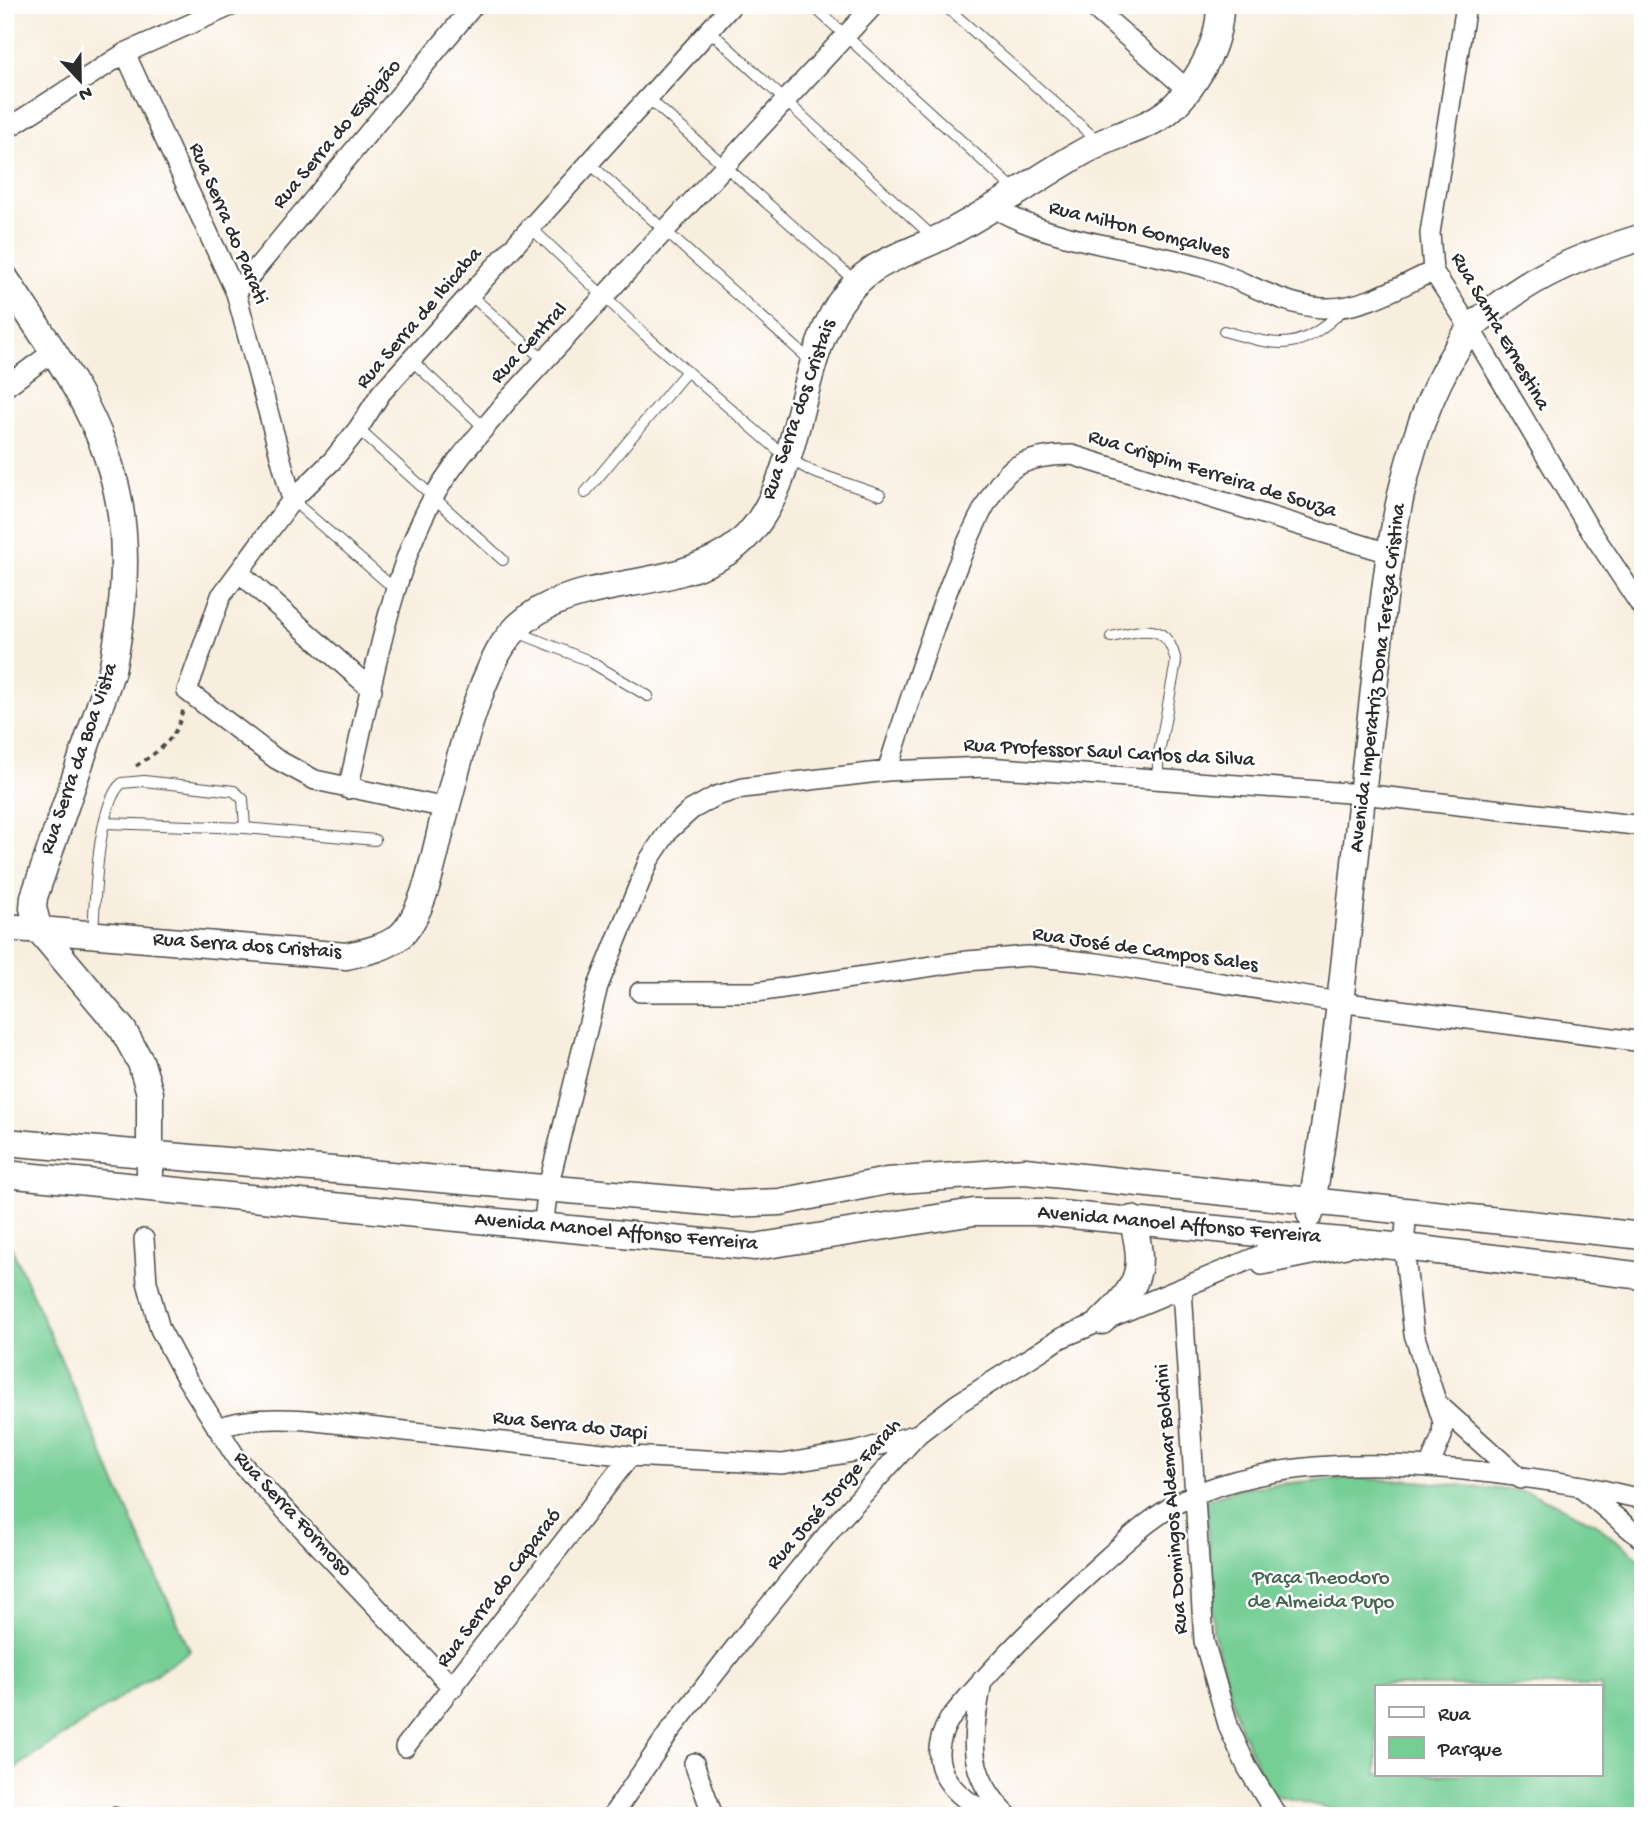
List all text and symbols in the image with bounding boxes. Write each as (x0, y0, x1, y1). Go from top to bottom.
north arrow (46, 46, 116, 116)
street label: Rua Serra do Espigão (268, 55, 408, 215)
text: N (75, 80, 95, 106)
street label: Rua Serra do Parati (182, 139, 272, 309)
street label: Rua Milton Gomçalves (1046, 196, 1233, 266)
street label: Rua Serra de Ibicaba (352, 242, 489, 395)
street label: Rua Santa Ernestina (1444, 249, 1555, 416)
street label: Rua Central (486, 298, 574, 390)
street label: Rua Serra dos Cristais (757, 315, 843, 503)
street label: Rua Crispim Ferreira de Souza (1085, 425, 1341, 525)
street label: Avenida Imperatriz Dona Tereza Cristina (1345, 501, 1413, 854)
street label: Rua Serra da Boa Vista (35, 659, 125, 858)
street label: Rua Professor Saul Carlos da Silva (963, 734, 1257, 774)
street label: Rua José de Campos Sales (1031, 923, 1261, 979)
street label: Rua Serra dos Cristais (152, 928, 343, 966)
street label: Avenida Manoel Affonso Ferreira (1036, 1201, 1323, 1251)
street label: Avenida Manoel Affonso Ferreira (473, 1208, 760, 1258)
street label: Rua Domingos Aldemar Boldrini (1151, 1363, 1195, 1635)
street label: Rua Serra do Japi (491, 1406, 649, 1448)
street label: Rua José Jorge Farah (762, 1414, 908, 1576)
street label: Rua Serra Formoso (227, 1447, 357, 1583)
street label: Rua Serra do Caparaó (432, 1504, 568, 1674)
park label: Praça Theodoro de Almeida Pupo (1247, 1567, 1395, 1616)
legend (1375, 1685, 1602, 1776)
text: Rua (1438, 1704, 1472, 1729)
text: Parque (1437, 1739, 1503, 1764)

